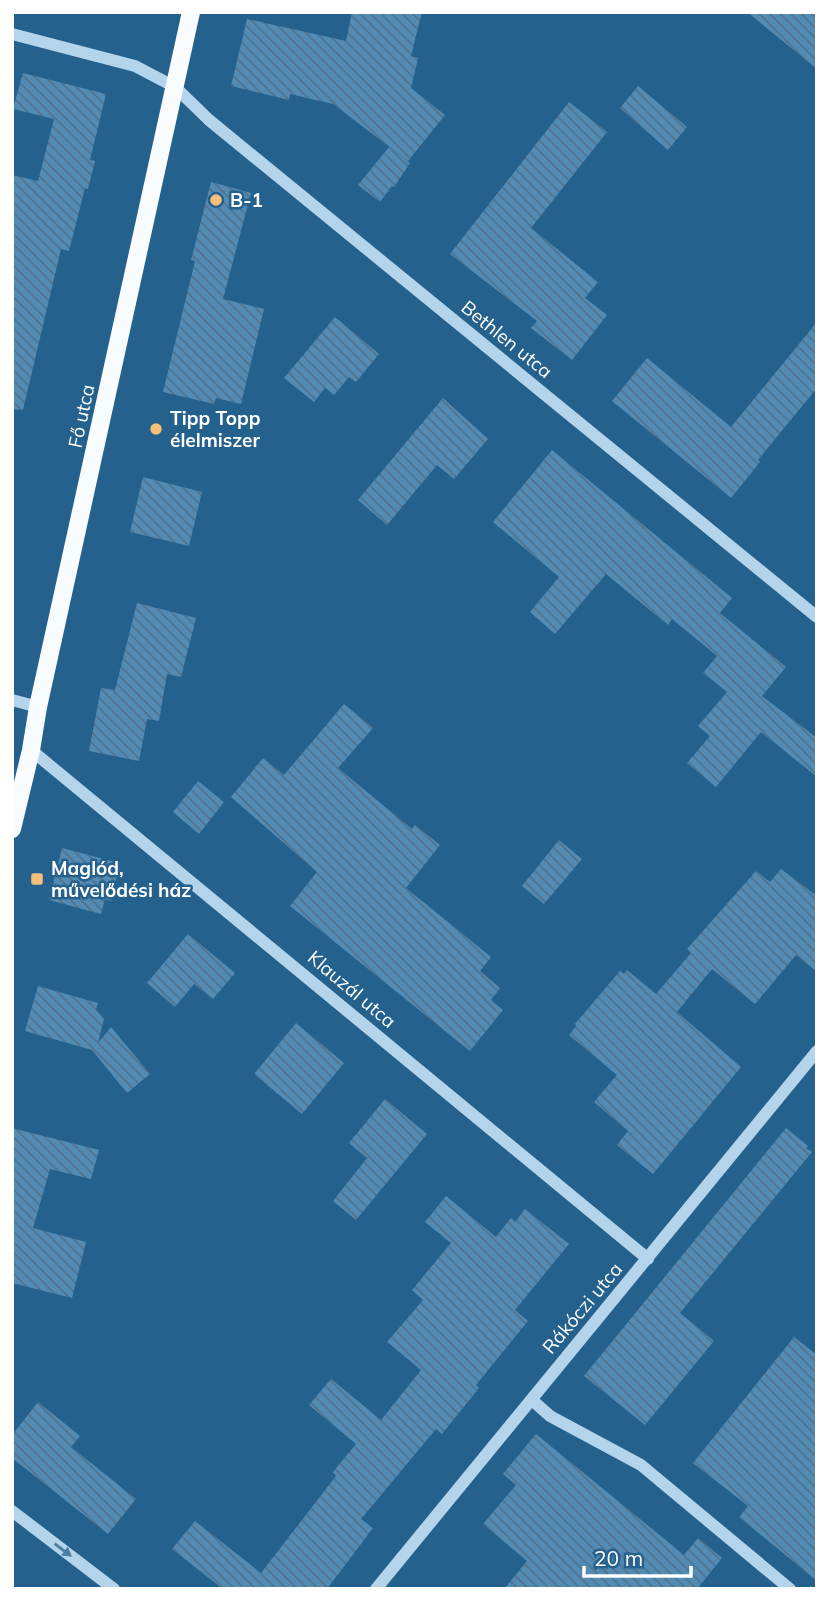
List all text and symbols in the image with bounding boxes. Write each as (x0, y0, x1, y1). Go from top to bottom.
place label: B-1 (230, 188, 263, 212)
marker: B-1 (208, 192, 224, 208)
street label: Bethlen utca (457, 295, 557, 383)
street label: Fő utca (63, 382, 99, 450)
place label: Tipp Topp élelmiszer (170, 406, 261, 452)
marker: Tipp Topp élelmiszer (148, 421, 164, 437)
place label: Maglód, művelődési ház (51, 856, 191, 902)
marker: Maglód, művelődési ház (29, 871, 45, 887)
street label: Klauzál utca (303, 945, 401, 1033)
street label: Rákóczi utca (537, 1257, 627, 1359)
scale bar (584, 1534, 691, 1578)
one-way arrow (54, 1542, 72, 1557)
text: 20 m (594, 1545, 643, 1571)

